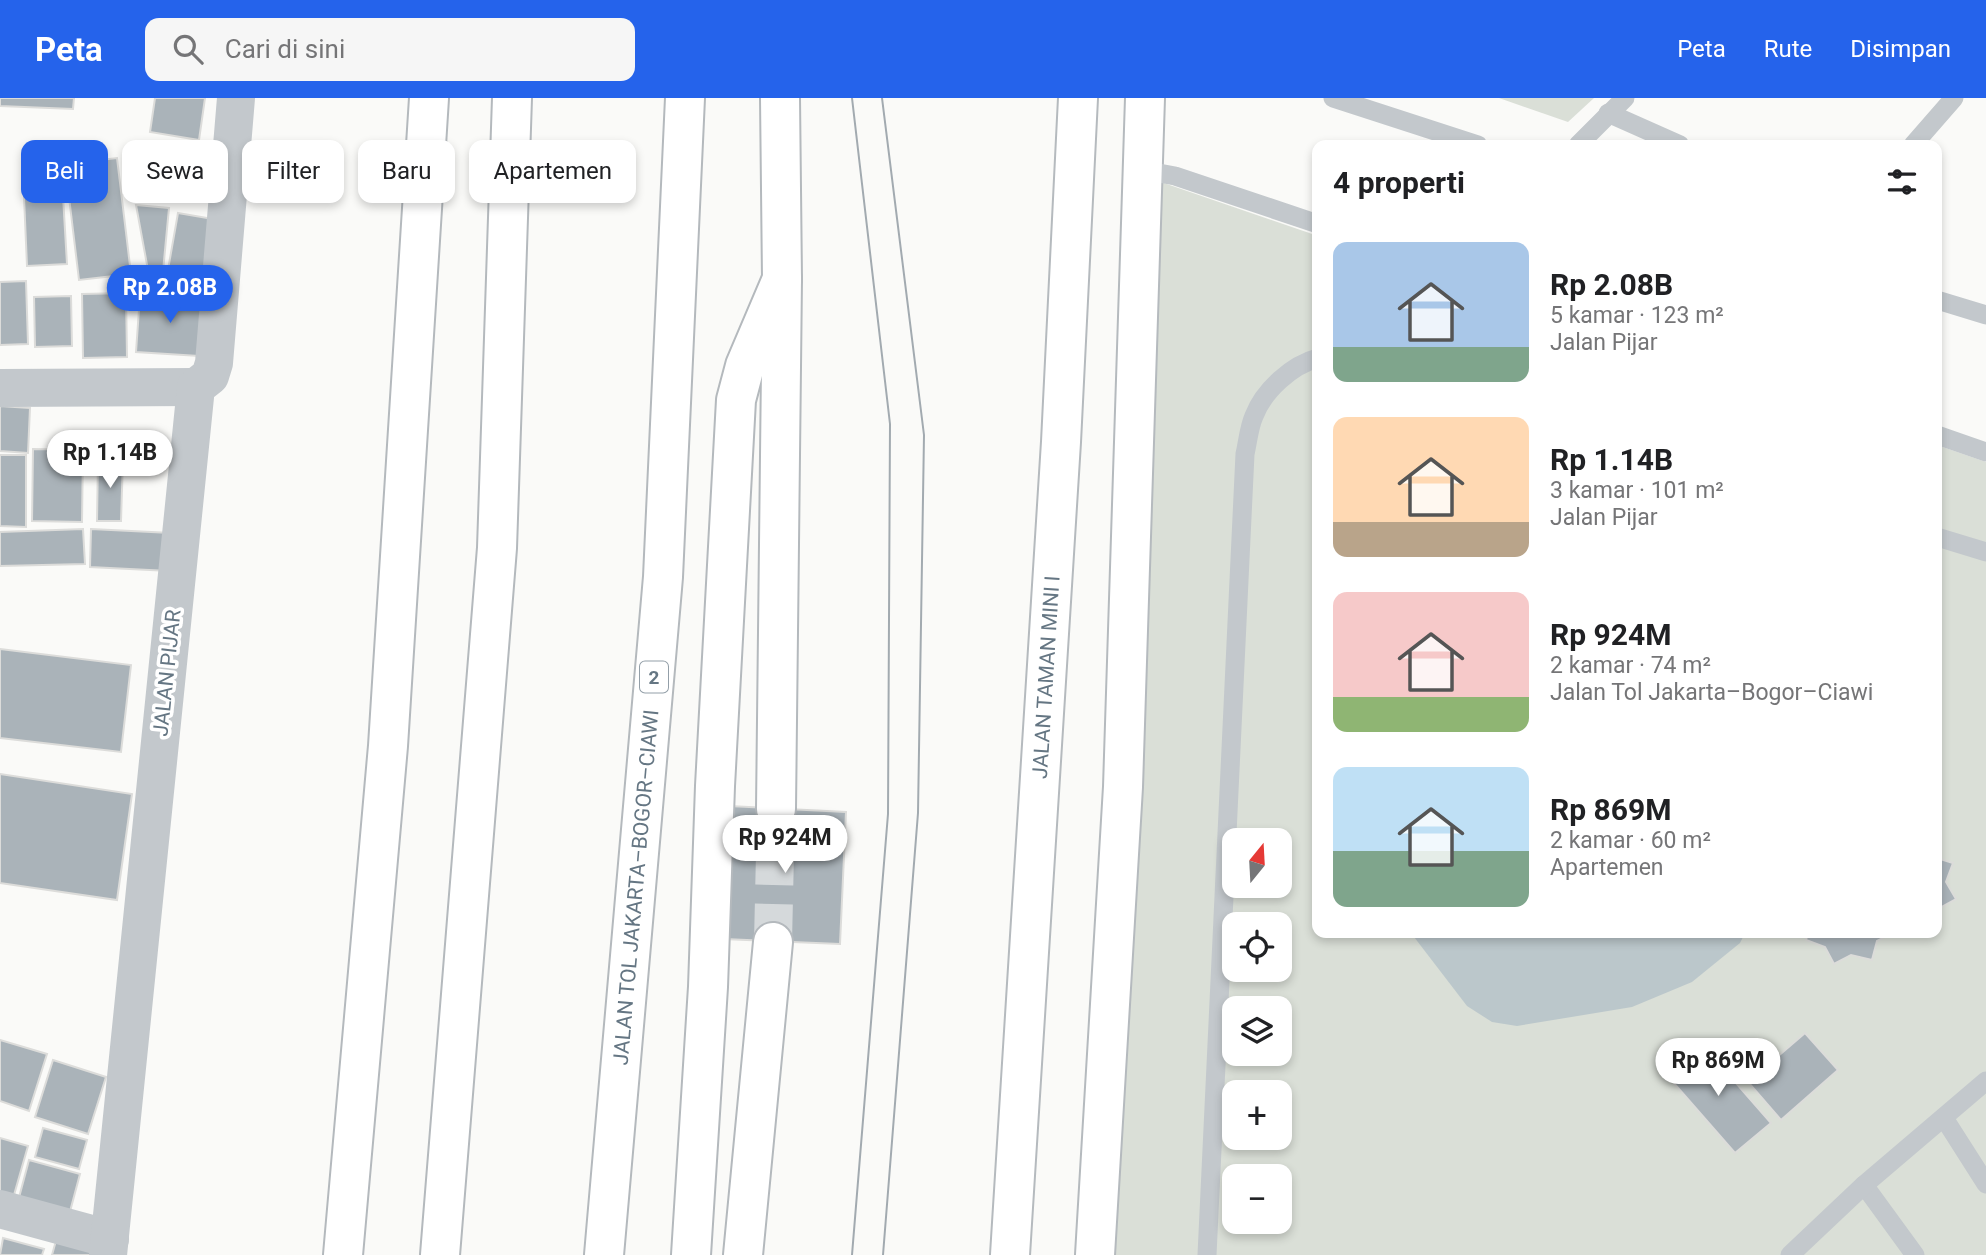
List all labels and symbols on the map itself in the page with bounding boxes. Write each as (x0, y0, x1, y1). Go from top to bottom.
pin: Rp 2.08B (98, 266, 242, 325)
pin: Rp 1.14B (38, 430, 182, 490)
street label: JALAN TAMAN MINI I (1028, 575, 1065, 780)
street label: JALAN PIJAR (148, 608, 186, 738)
road number: 2 (640, 662, 668, 692)
street label: JALAN TOL JAKARTA–BOGOR–CIAWI (609, 709, 663, 1066)
pin: Rp 924M (720, 816, 850, 875)
north arrow (1222, 828, 1292, 898)
pin: Rp 869M (1653, 1038, 1783, 1098)

